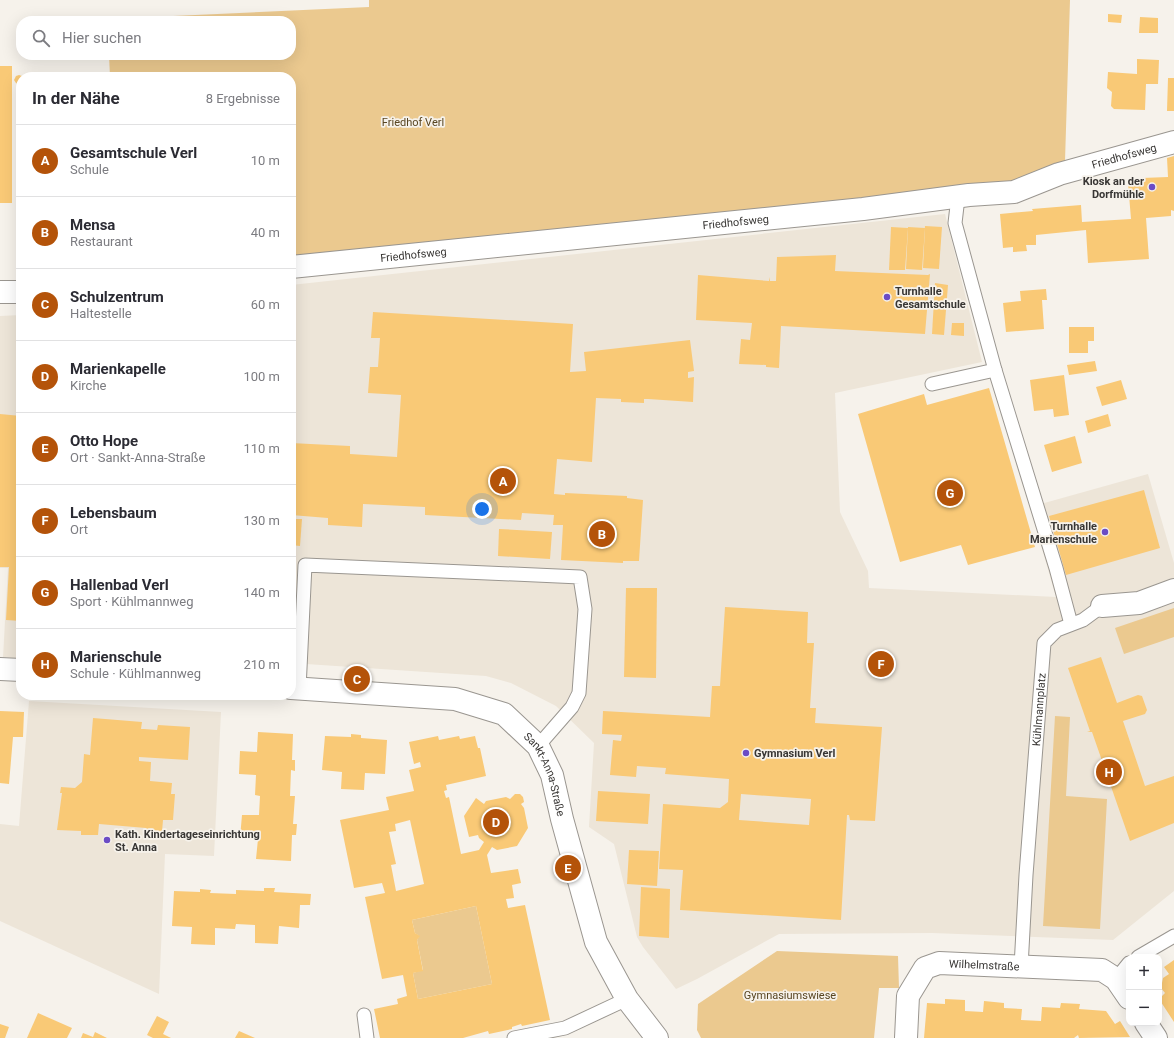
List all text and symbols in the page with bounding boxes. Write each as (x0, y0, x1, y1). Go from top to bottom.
search box (16, 16, 296, 60)
icon: search (30, 27, 52, 49)
text: Hier suchen (62, 29, 141, 47)
text: In der Nähe (32, 88, 120, 108)
text: 8 Ergebnisse (206, 91, 280, 106)
park label: Friedhof Verl (382, 116, 444, 129)
street label: Friedhofsweg (1090, 141, 1158, 172)
text: Gesamtschule Verl (70, 144, 197, 162)
text: A (41, 153, 49, 168)
text: 10 m (251, 153, 280, 168)
text: Schule (70, 162, 109, 177)
place label: Kiosk an der Dorfmühle (1083, 175, 1144, 201)
marker: Kiosk an der Dorfmühle (1147, 182, 1157, 192)
street label: Friedhofsweg (702, 213, 770, 232)
text: Mensa (70, 216, 115, 234)
text: B (41, 225, 49, 240)
text: 40 m (251, 225, 280, 240)
text: Restaurant (70, 234, 133, 249)
street label: Friedhofsweg (380, 245, 447, 265)
place label: Turnhalle Gesamtschule (895, 285, 966, 311)
text: Schulzentrum (70, 288, 164, 306)
marker: Turnhalle Gesamtschule (882, 292, 892, 302)
text: C (41, 297, 49, 312)
text: 60 m (251, 297, 280, 312)
text: Haltestelle (70, 306, 132, 321)
text: Marienkapelle (70, 360, 166, 378)
text: D (41, 369, 49, 384)
text: 100 m (243, 369, 280, 384)
text: Kirche (70, 378, 106, 393)
text: Otto Hope (70, 432, 138, 450)
text: E (41, 441, 49, 456)
text: 110 m (243, 441, 280, 456)
text: Ort · Sankt-Anna-Straße (70, 450, 206, 465)
pin: A (490, 466, 516, 496)
pin: G (937, 478, 963, 508)
your location (472, 499, 492, 519)
text: Lebensbaum (70, 504, 157, 522)
text: F (41, 513, 49, 528)
text: 130 m (243, 513, 280, 528)
pin: B (589, 519, 615, 549)
place label: Turnhalle Marienschule (1030, 520, 1097, 546)
text: Ort (70, 522, 88, 537)
marker: Turnhalle Marienschule (1100, 527, 1110, 537)
text: Hallenbad Verl (70, 576, 169, 594)
text: G (41, 585, 49, 600)
text: 140 m (243, 585, 280, 600)
text: Sport · Kühlmannweg (70, 594, 194, 609)
text: Marienschule (70, 648, 162, 666)
pin: F (868, 649, 894, 679)
text: H (40, 657, 50, 672)
text: 210 m (243, 657, 280, 672)
pin: C (344, 664, 370, 694)
text: Schule · Kühlmannweg (70, 666, 201, 681)
street label: Kühlmannplatz (1030, 672, 1049, 747)
street label: Sankt-Anna-Straße (521, 730, 567, 818)
place label: Gymnasium Verl (754, 747, 836, 760)
marker: Gymnasium Verl (741, 748, 751, 758)
pin: H (1096, 757, 1122, 787)
pin: D (483, 807, 509, 837)
place label: Kath. Kindertageseinrichtung St. Anna (115, 828, 260, 854)
marker: Kath. Kindertageseinrichtung St. Anna (102, 835, 112, 845)
pin: E (555, 853, 581, 883)
map controls (1126, 954, 1162, 1026)
button: + (1126, 954, 1162, 990)
street label: Wilhelmstraße (949, 957, 1020, 973)
park label: Gymnasiumswiese (744, 989, 836, 1002)
button: − (1126, 990, 1162, 1026)

